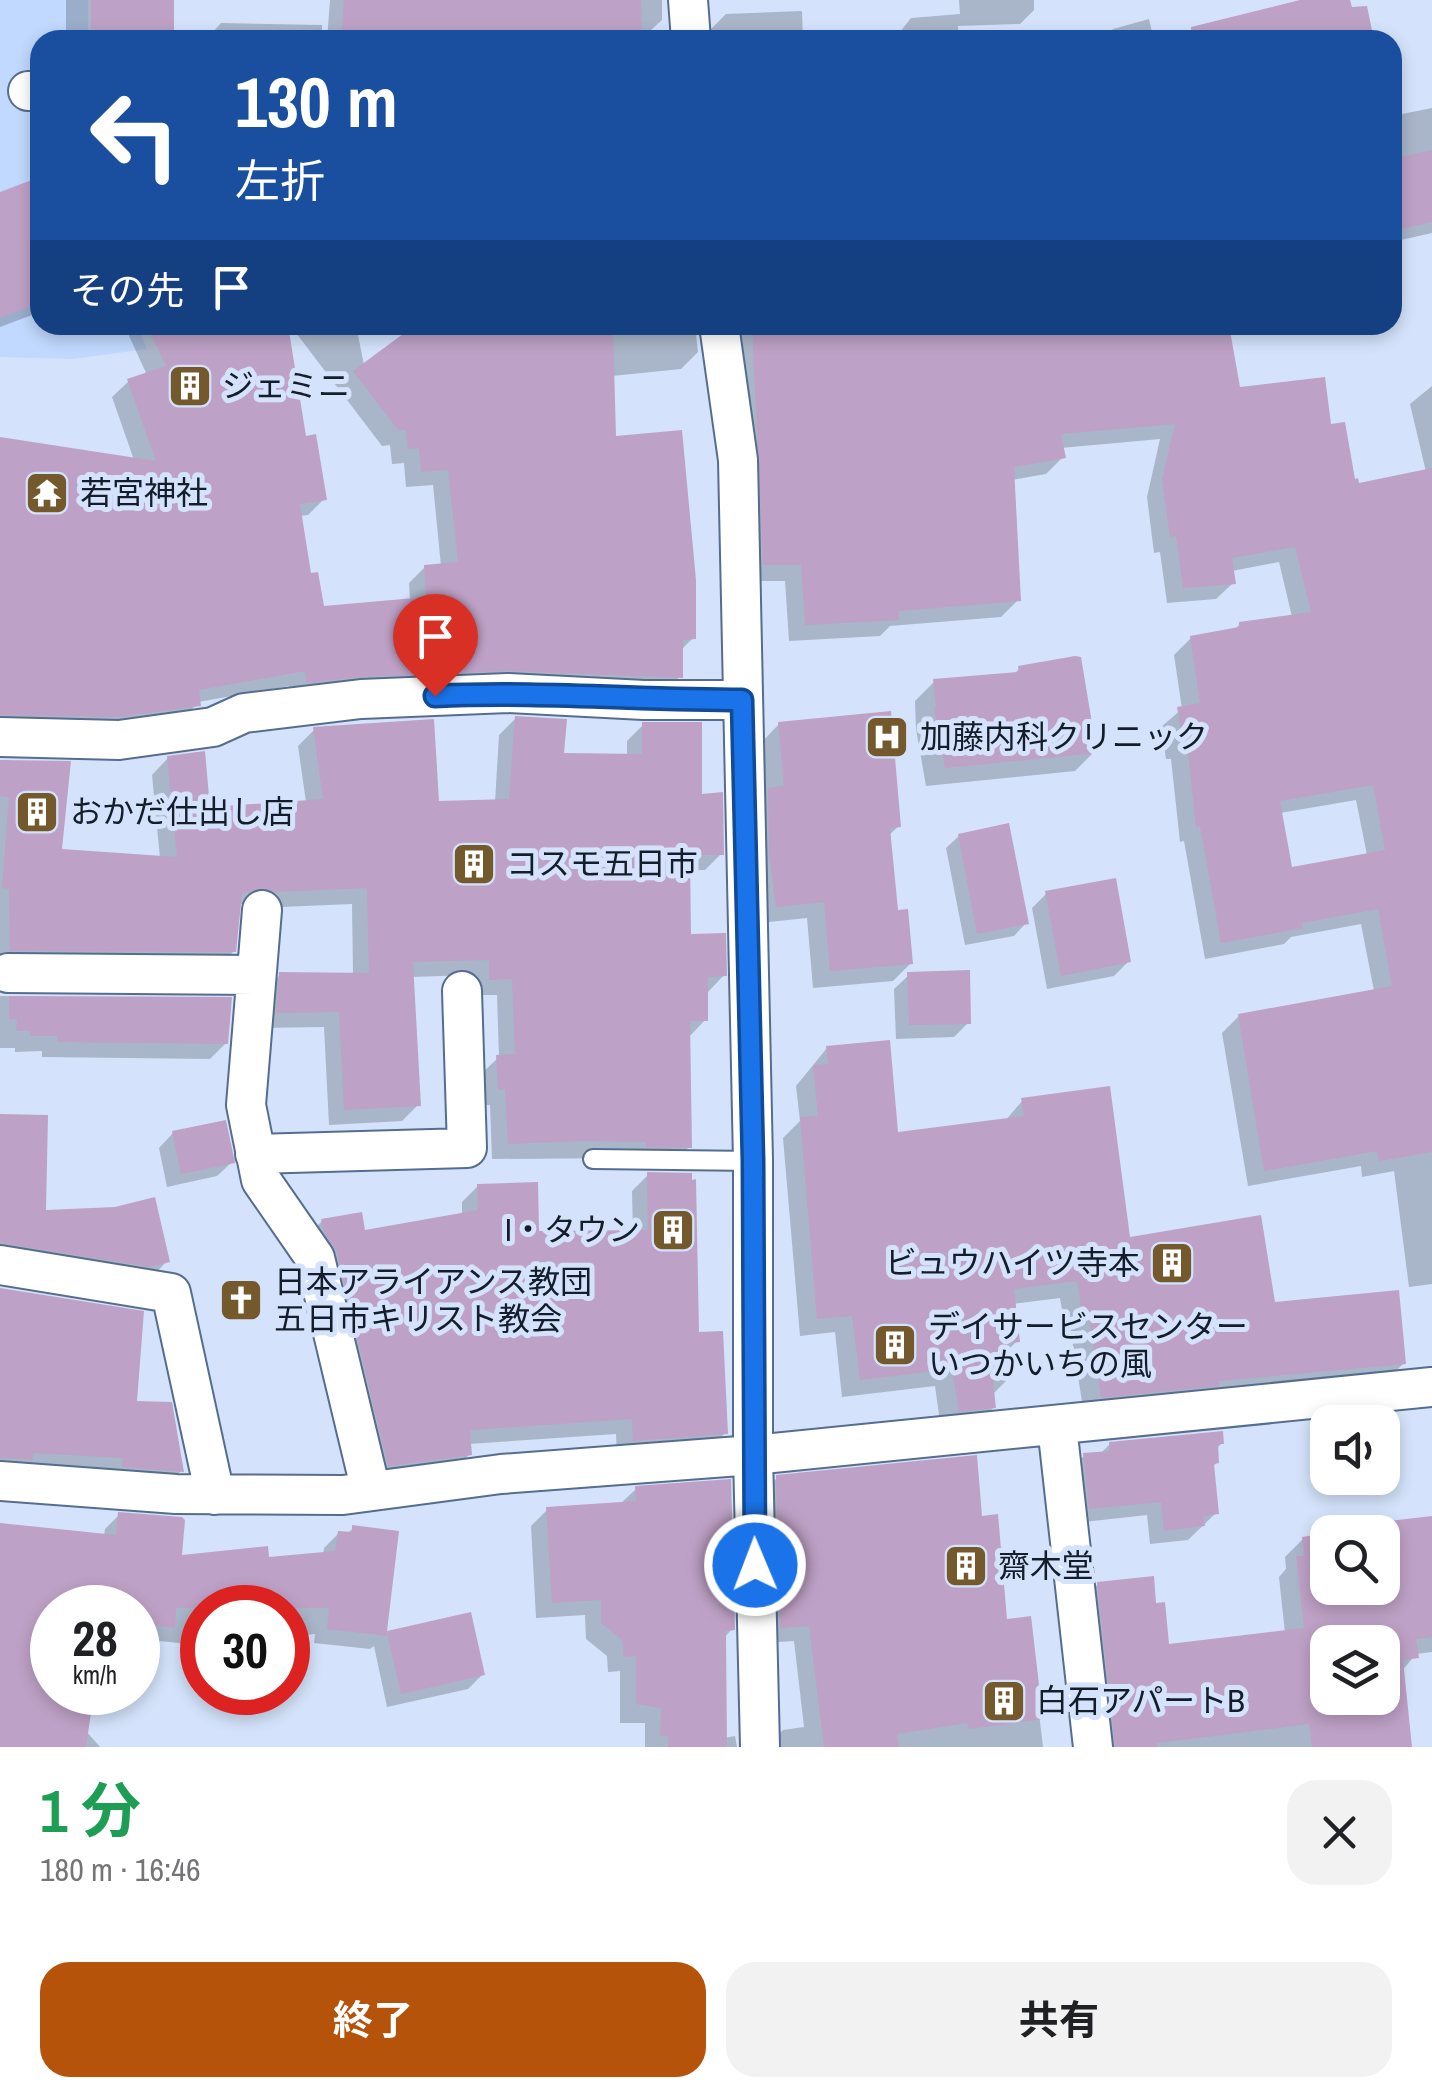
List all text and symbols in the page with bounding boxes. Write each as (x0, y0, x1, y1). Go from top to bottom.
text: 130 m (235, 55, 398, 149)
icon: left (70, 70, 200, 200)
text: 左折 (235, 150, 325, 211)
icon: arrive (204, 260, 259, 315)
text: その先 (70, 265, 184, 316)
building icon: ジェミニ (167, 363, 213, 409)
place label: ジェミニ (222, 364, 350, 407)
temple icon: 若宮神社 (24, 470, 70, 516)
place label: 若宮神社 (80, 471, 208, 514)
pin (393, 594, 478, 697)
icon: arrive (408, 609, 463, 664)
hospital icon: 加藤内科クリニック (864, 714, 910, 760)
place label: 加藤内科クリニック (920, 715, 1208, 758)
building icon: おかだ仕出し店 (14, 789, 60, 835)
place label: おかだ仕出し店 (70, 790, 294, 833)
building icon: コスモ五日市 (451, 841, 497, 887)
place label: コスモ五日市 (506, 842, 698, 885)
building icon: I・タウン (650, 1207, 696, 1253)
place label: I・タウン (505, 1208, 640, 1251)
building icon: ビュウハイツ寺本 (1149, 1240, 1195, 1286)
place label: ビュウハイツ寺本 (885, 1241, 1140, 1284)
place label: 日本アライアンス教団 五日市キリスト教会 (274, 1260, 592, 1340)
church icon: 日本アライアンス教団 五日市キリスト教会 (218, 1277, 264, 1323)
place label: デイサービスセンター いつかいちの風 (928, 1305, 1248, 1385)
building icon: デイサービスセンター いつかいちの風 (872, 1322, 918, 1368)
map controls (1310, 1405, 1400, 1715)
button: sound (1310, 1405, 1400, 1495)
position arrow (703, 1513, 807, 1617)
button: search (1310, 1515, 1400, 1605)
building icon: 齋木堂 (943, 1543, 989, 1589)
place label: 齋木堂 (998, 1544, 1094, 1587)
speed limit sign: 30 (180, 1585, 310, 1715)
text: 28 (72, 1604, 118, 1672)
button: layers (1310, 1625, 1400, 1715)
text: km/h (73, 1658, 117, 1692)
building icon: 白石アパートB (981, 1678, 1027, 1724)
place label: 白石アパートB (1036, 1679, 1245, 1722)
text: 1 分 (40, 1770, 141, 1851)
button: close (1287, 1780, 1392, 1885)
text: 180 m · 16:46 (40, 1848, 200, 1891)
button: 終了 (40, 1962, 706, 2077)
button: 共有 (726, 1962, 1392, 2077)

